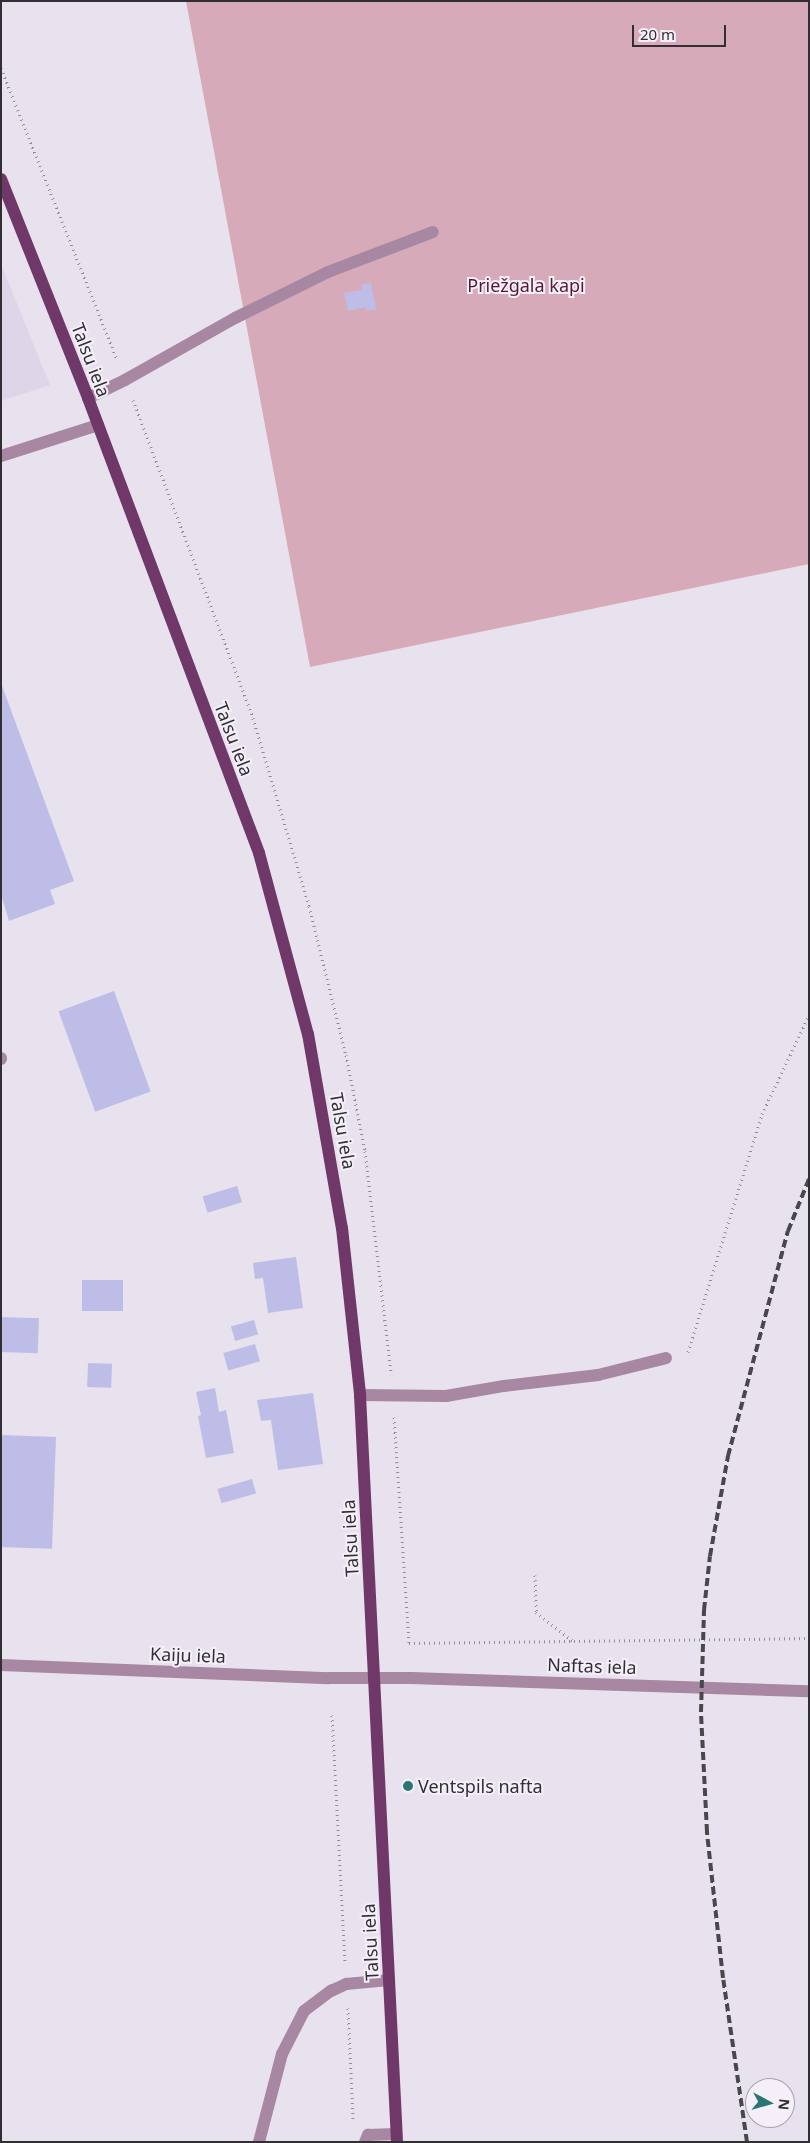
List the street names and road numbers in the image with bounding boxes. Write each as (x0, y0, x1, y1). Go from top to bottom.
street label: Talsu iela (67, 320, 115, 400)
street label: Talsu iela (210, 699, 258, 779)
street label: Talsu iela (326, 1091, 360, 1171)
street label: Talsu iela (337, 1499, 363, 1577)
street label: Kaiju iela (150, 1643, 226, 1667)
street label: Naftas iela (547, 1654, 637, 1678)
street label: Talsu iela (357, 1903, 383, 1981)

